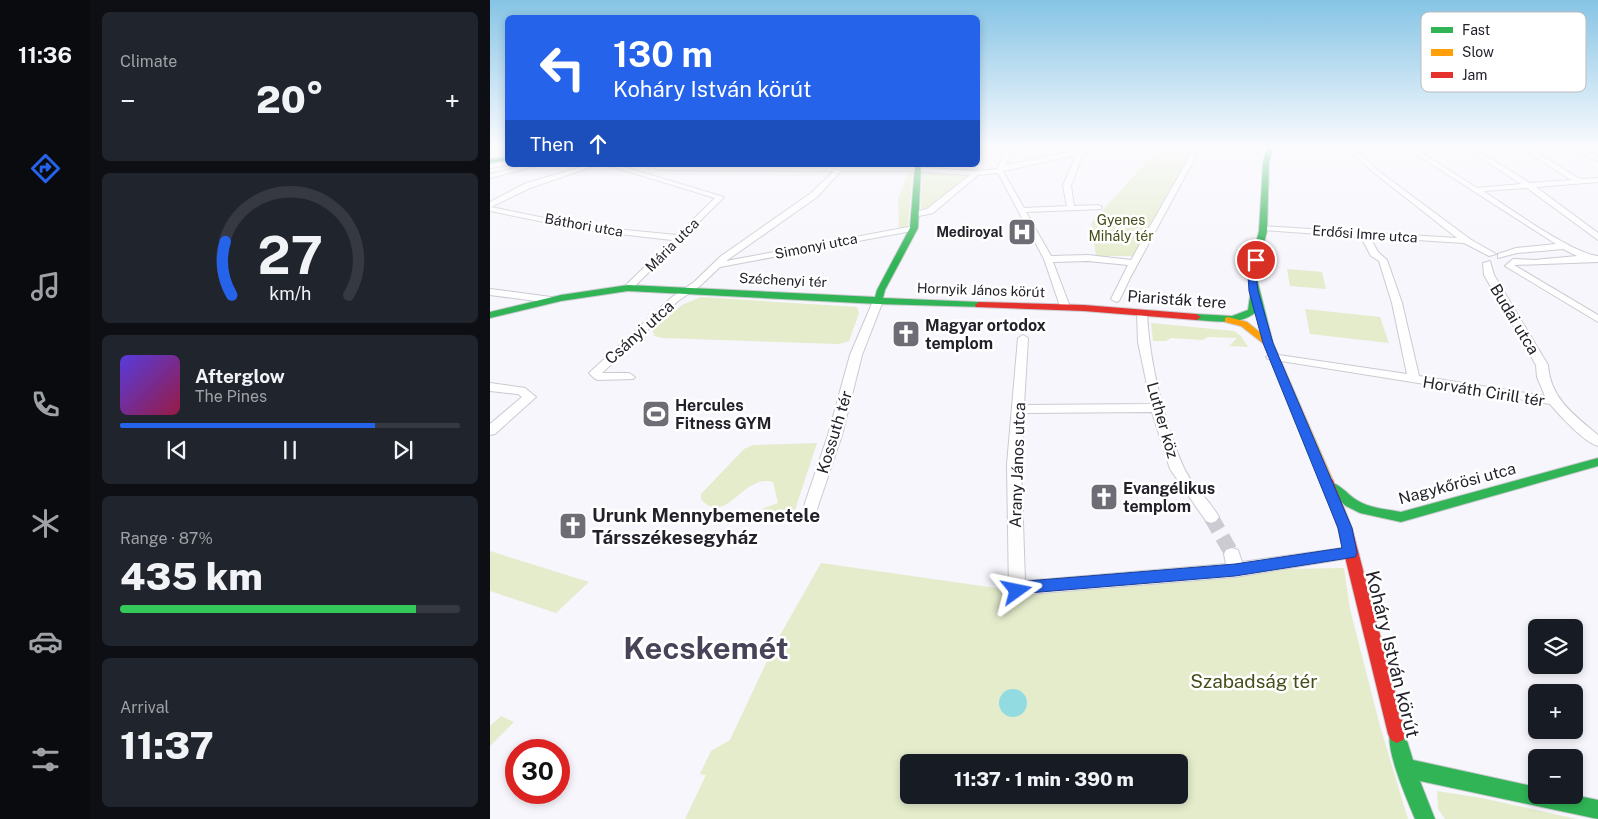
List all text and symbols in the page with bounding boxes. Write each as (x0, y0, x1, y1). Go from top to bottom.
legend (1421, 12, 1586, 92)
text: Fast (1462, 22, 1490, 38)
text: 130 m (613, 34, 713, 75)
icon: left (530, 35, 595, 100)
text: 11:36 (18, 42, 72, 68)
text: Slow (1462, 44, 1494, 60)
text: Climate (120, 52, 177, 71)
text: Jam (1462, 67, 1487, 83)
text: Koháry István körút (613, 76, 811, 102)
text: 20° (256, 77, 324, 122)
text: − (120, 84, 136, 117)
text: + (444, 84, 460, 117)
icon: ahead (584, 130, 612, 158)
text: Then (530, 133, 574, 155)
icon: directions (28, 151, 63, 186)
street label: Báthori utca (544, 210, 624, 240)
park label: Gyenes Mihály tér (1088, 212, 1154, 244)
street label: Mária utca (642, 215, 702, 275)
hospital icon: Mediroyal (1007, 217, 1037, 247)
street label: Erdősi Imre utca (1312, 222, 1418, 246)
place label: Mediroyal (936, 224, 1003, 240)
text: 27 (257, 225, 323, 286)
street label: Simonyi utca (773, 230, 859, 262)
pin (1235, 239, 1277, 281)
icon: arrive (1242, 246, 1270, 274)
icon: music (28, 269, 63, 304)
street label: Széchenyi tér (739, 270, 827, 290)
street label: Hornyik János körút (917, 280, 1045, 300)
street label: Budai utca (1486, 281, 1543, 358)
text: km/h (269, 283, 311, 304)
street label: Piaristák tere (1127, 287, 1227, 312)
street label: Csányi utca (601, 297, 678, 368)
place label: Magyar ortodox templom (925, 316, 1046, 353)
church icon: Magyar ortodox templom (891, 319, 921, 349)
text: Afterglow (195, 365, 285, 387)
street label: Horváth Cirill tér (1421, 372, 1546, 411)
street label: Luther köz (1143, 380, 1183, 461)
icon: phone (28, 387, 63, 422)
text: The Pines (195, 387, 267, 406)
street label: Kossuth tér (813, 388, 856, 476)
place label: Hercules Fitness GYM (675, 396, 771, 433)
sports icon: Hercules Fitness GYM (641, 399, 671, 429)
street label: Arany János utca (1006, 402, 1029, 528)
icon: previous (163, 436, 191, 464)
icon: pause (276, 436, 304, 464)
icon: next (389, 436, 417, 464)
street label: Nagykőrösi utca (1396, 459, 1518, 508)
place label: Evangélikus templom (1123, 479, 1215, 516)
church icon: Evangélikus templom (1089, 482, 1119, 512)
place label: Urunk Mennybemenetele Társszékesegyház (592, 504, 820, 548)
icon: climate (28, 506, 63, 541)
church icon: Urunk Mennybemenetele Társszékesegyház (558, 511, 588, 541)
text: Range · 87% (120, 529, 213, 548)
text: 435 km (120, 554, 263, 599)
position arrow (990, 564, 1042, 616)
street label: Koháry István körút (1362, 568, 1424, 740)
map controls (1528, 619, 1583, 804)
button: layers (1528, 619, 1583, 674)
icon: car (28, 624, 63, 659)
district label: Kecskemét (623, 630, 789, 666)
park label: Szabadság tér (1190, 670, 1318, 692)
button: + (1528, 684, 1583, 739)
text: Arrival (120, 698, 169, 717)
text: 11:37 (120, 723, 214, 768)
speed limit sign: 30 (505, 739, 570, 804)
icon: filters (28, 742, 63, 777)
button: − (1528, 749, 1583, 804)
text: 11:37 · 1 min · 390 m (954, 768, 1134, 790)

